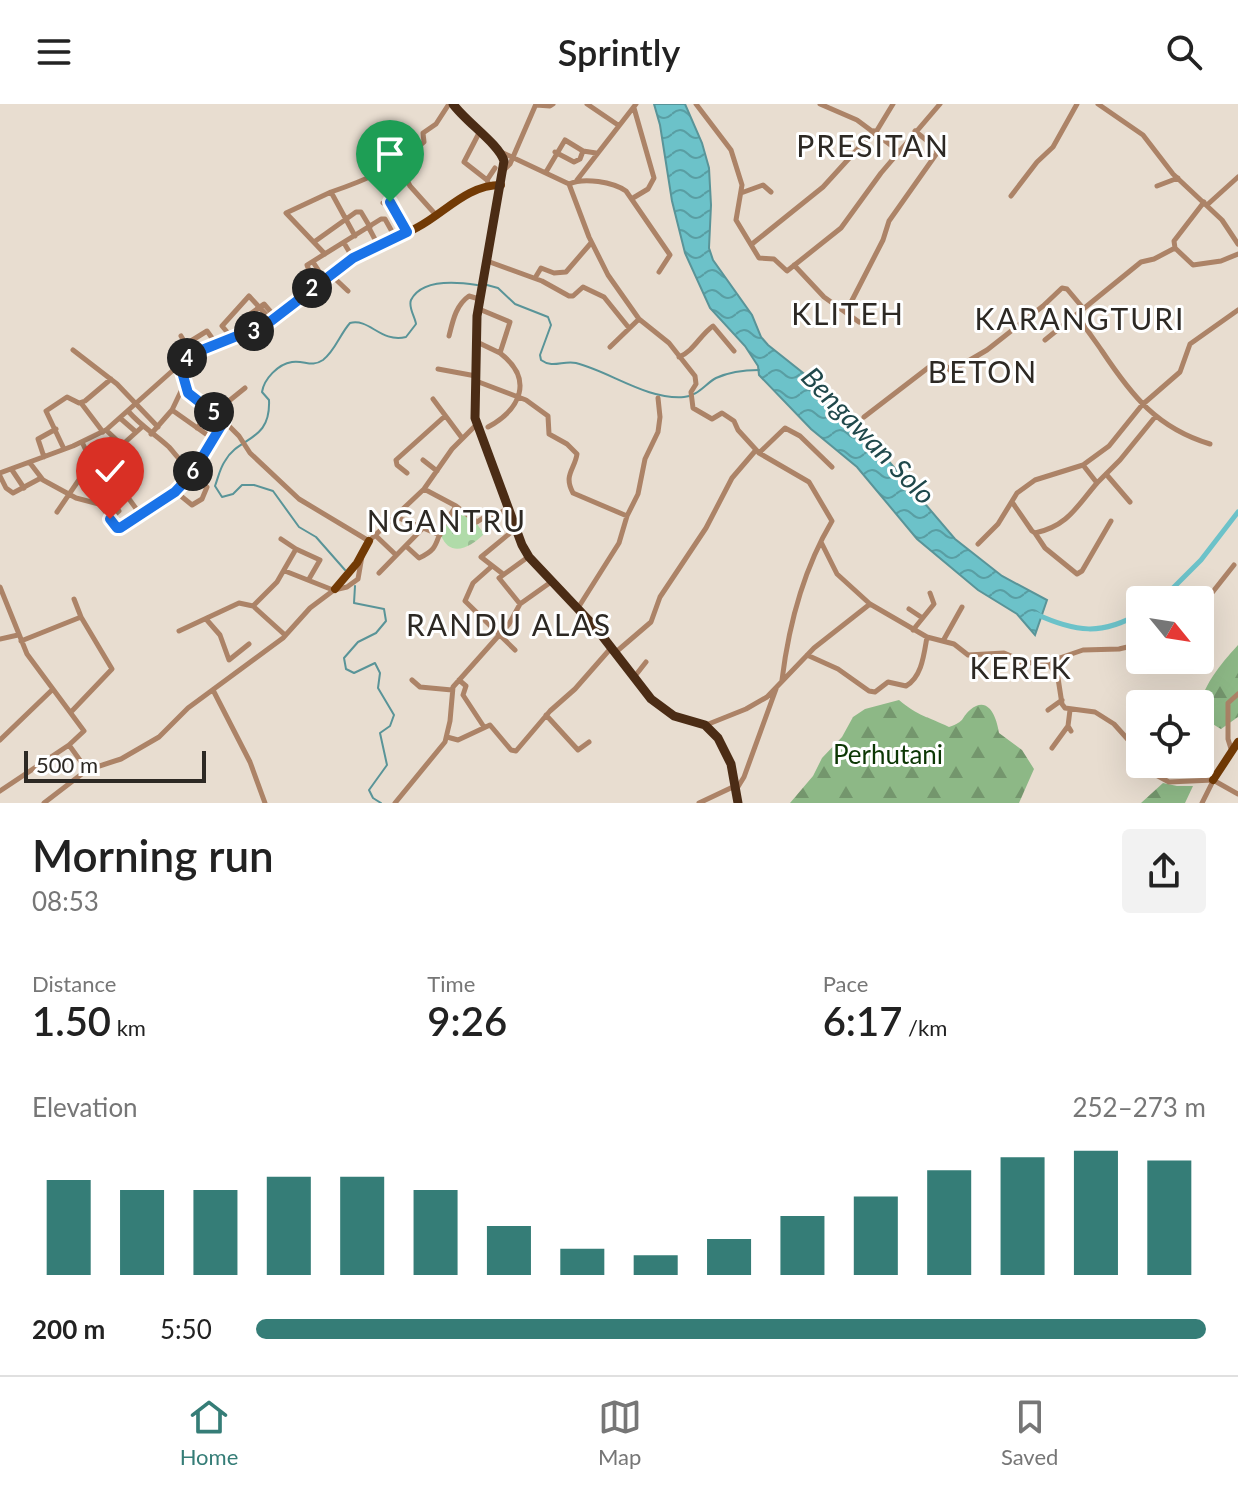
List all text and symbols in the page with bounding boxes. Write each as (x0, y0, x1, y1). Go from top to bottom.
icon: menu (32, 30, 76, 74)
text: Sprintly (558, 30, 680, 74)
icon: search (1162, 30, 1206, 74)
pin (356, 120, 424, 202)
district label: PRESITAN (796, 127, 950, 163)
icon: arrive (368, 132, 412, 176)
pin: 2 (292, 268, 332, 308)
text: 2 (306, 274, 318, 301)
district label: KLITEH (791, 295, 905, 331)
district label: KARANGTURI (975, 300, 1186, 336)
pin: 3 (234, 311, 274, 351)
text: 3 (248, 317, 260, 344)
pin: 4 (167, 338, 207, 378)
text: 4 (181, 344, 193, 371)
district label: BETON (928, 353, 1038, 389)
water label: Bengawan Solo (795, 359, 943, 511)
pin: 5 (194, 392, 234, 432)
text: 5 (208, 398, 220, 425)
pin (76, 437, 144, 519)
icon: check (88, 449, 132, 493)
pin: 6 (173, 451, 213, 491)
text: 6 (187, 457, 199, 484)
district label: NGANTRU (367, 502, 527, 538)
north arrow (1126, 586, 1214, 674)
map controls (1126, 586, 1214, 778)
district label: RANDU ALAS (406, 606, 612, 642)
district label: KEREK (969, 649, 1073, 685)
button: locate (1126, 690, 1214, 778)
park label: Perhutani (833, 738, 943, 770)
scale bar (24, 747, 206, 783)
text: 500 m (36, 751, 98, 778)
text: Morning run (32, 829, 274, 881)
button: share (1122, 829, 1206, 913)
text: 08:53 (32, 885, 99, 917)
text: Distance (32, 970, 116, 997)
text: Time (427, 970, 475, 997)
text: Pace (823, 970, 868, 997)
text: 1.50 (32, 997, 111, 1045)
text: 9:26 (427, 997, 507, 1045)
text: 6:17 (823, 997, 902, 1045)
text: km (111, 1014, 146, 1041)
text: /km (902, 1014, 947, 1041)
text: Elevation (32, 1091, 138, 1123)
text: 252–273 m (1072, 1091, 1206, 1123)
text: 200 m (32, 1313, 105, 1345)
text: 5:50 (160, 1313, 212, 1345)
tab: Home (180, 1395, 238, 1470)
tab: Map (598, 1395, 642, 1470)
tab: Saved (1001, 1395, 1058, 1470)

